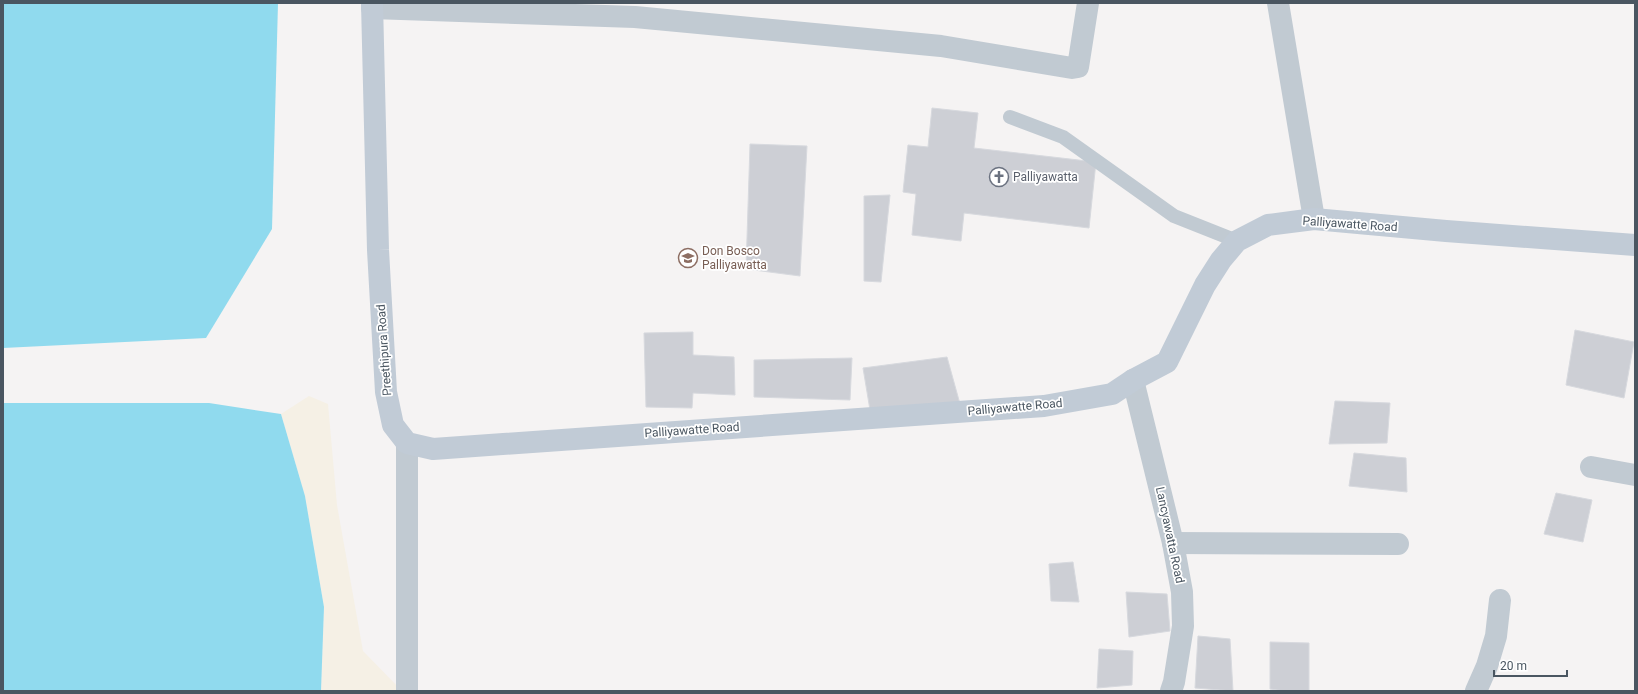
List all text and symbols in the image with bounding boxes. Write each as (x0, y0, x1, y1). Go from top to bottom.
church icon: Palliyawatta (988, 166, 1010, 188)
place label: Palliyawatta (1013, 170, 1078, 184)
street label: Palliyawatte Road (1302, 214, 1398, 234)
place label: Don Bosco Palliyawatta (702, 244, 767, 272)
school or university icon: Don Bosco Palliyawatta (677, 247, 699, 269)
street label: Preethipura Road (374, 304, 394, 396)
street label: Palliyawatte Road (967, 396, 1063, 418)
street label: Palliyawatte Road (644, 420, 740, 440)
street label: Lancyawatta Road (1153, 485, 1187, 585)
scale bar (1494, 652, 1567, 678)
text: 20 m (1500, 659, 1527, 673)

